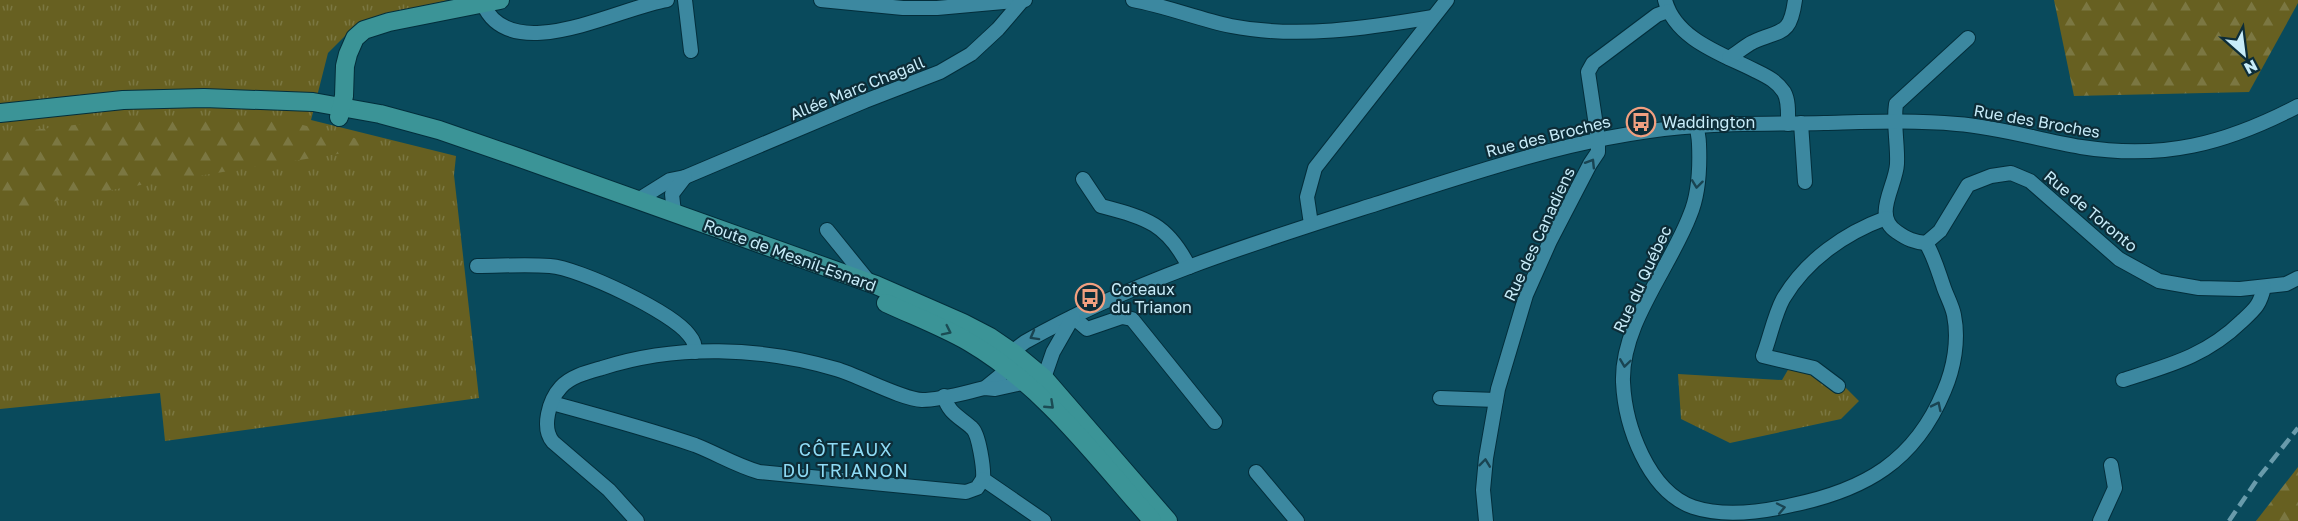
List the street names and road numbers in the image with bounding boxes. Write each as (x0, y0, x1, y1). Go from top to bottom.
street label: Allée Marc Chagall (787, 52, 927, 124)
street label: Rue des Broches (1972, 100, 2102, 142)
street label: Rue des Broches (1484, 111, 1612, 161)
street label: Rue des Canadiens (1499, 164, 1579, 304)
street label: Rue de Toronto (2040, 166, 2142, 256)
street label: Route de Mesnil-Esnard (701, 214, 879, 296)
street label: Rue du Québec (1608, 222, 1676, 336)

